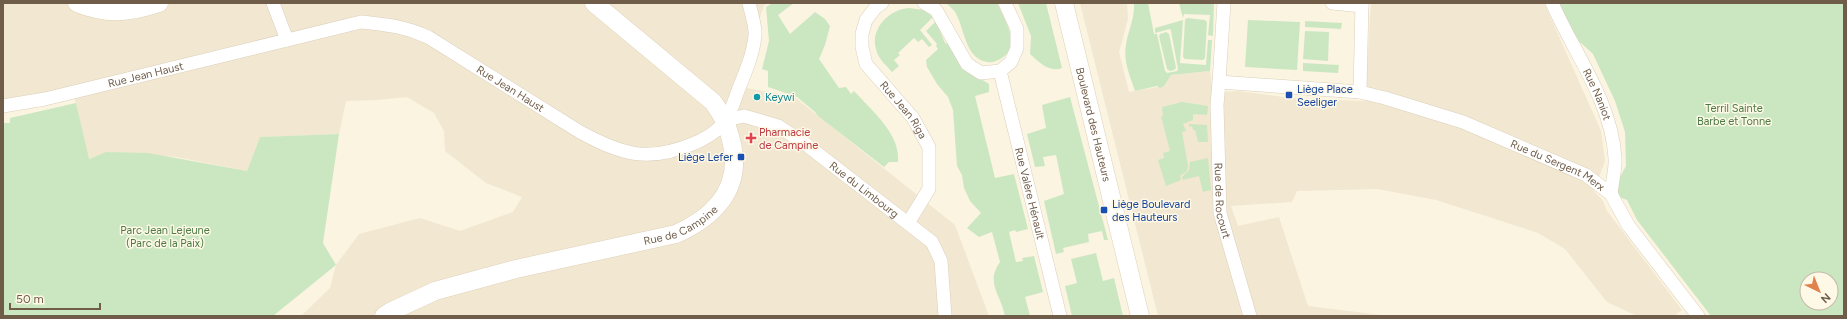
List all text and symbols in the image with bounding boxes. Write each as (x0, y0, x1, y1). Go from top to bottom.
street label: Rue Jean Haust (106, 59, 185, 90)
street label: Rue Jean Haust (474, 63, 547, 114)
street label: Boulevard des Hauteurs (1073, 66, 1114, 183)
street label: Rue Naniot (1580, 66, 1614, 122)
street label: Rue Jean Riga (877, 78, 930, 141)
place label: Liège Place Seeliger (1297, 83, 1353, 109)
marker: Liège Place Seeliger (1284, 90, 1294, 100)
place label: Keywi (765, 91, 794, 104)
marker: Keywi (752, 92, 762, 102)
park label: Terril Sainte Barbe et Tonne (1697, 102, 1771, 128)
place label: Pharmacie de Campine (759, 126, 818, 152)
marker: Pharmacie de Campine (746, 133, 756, 143)
street label: Rue du Sergent Merx (1509, 137, 1608, 194)
street label: Rue Valère Hénault (1012, 146, 1047, 241)
place label: Liège Lefer (678, 151, 733, 164)
marker: Liège Lefer (736, 152, 746, 162)
street label: Rue du Limbourg (827, 159, 901, 220)
street label: Rue de Rocourt (1212, 162, 1234, 240)
place label: Liège Boulevard des Hauteurs (1112, 198, 1190, 224)
street label: Rue de Campine (642, 203, 720, 247)
marker: Liège Boulevard des Hauteurs (1099, 205, 1109, 215)
park label: Parc Jean Lejeune (Parc de la Paix) (120, 224, 210, 250)
north arrow (1799, 271, 1839, 311)
scale bar (10, 285, 100, 311)
text: N (1818, 290, 1833, 306)
text: 50 m (16, 292, 44, 306)

